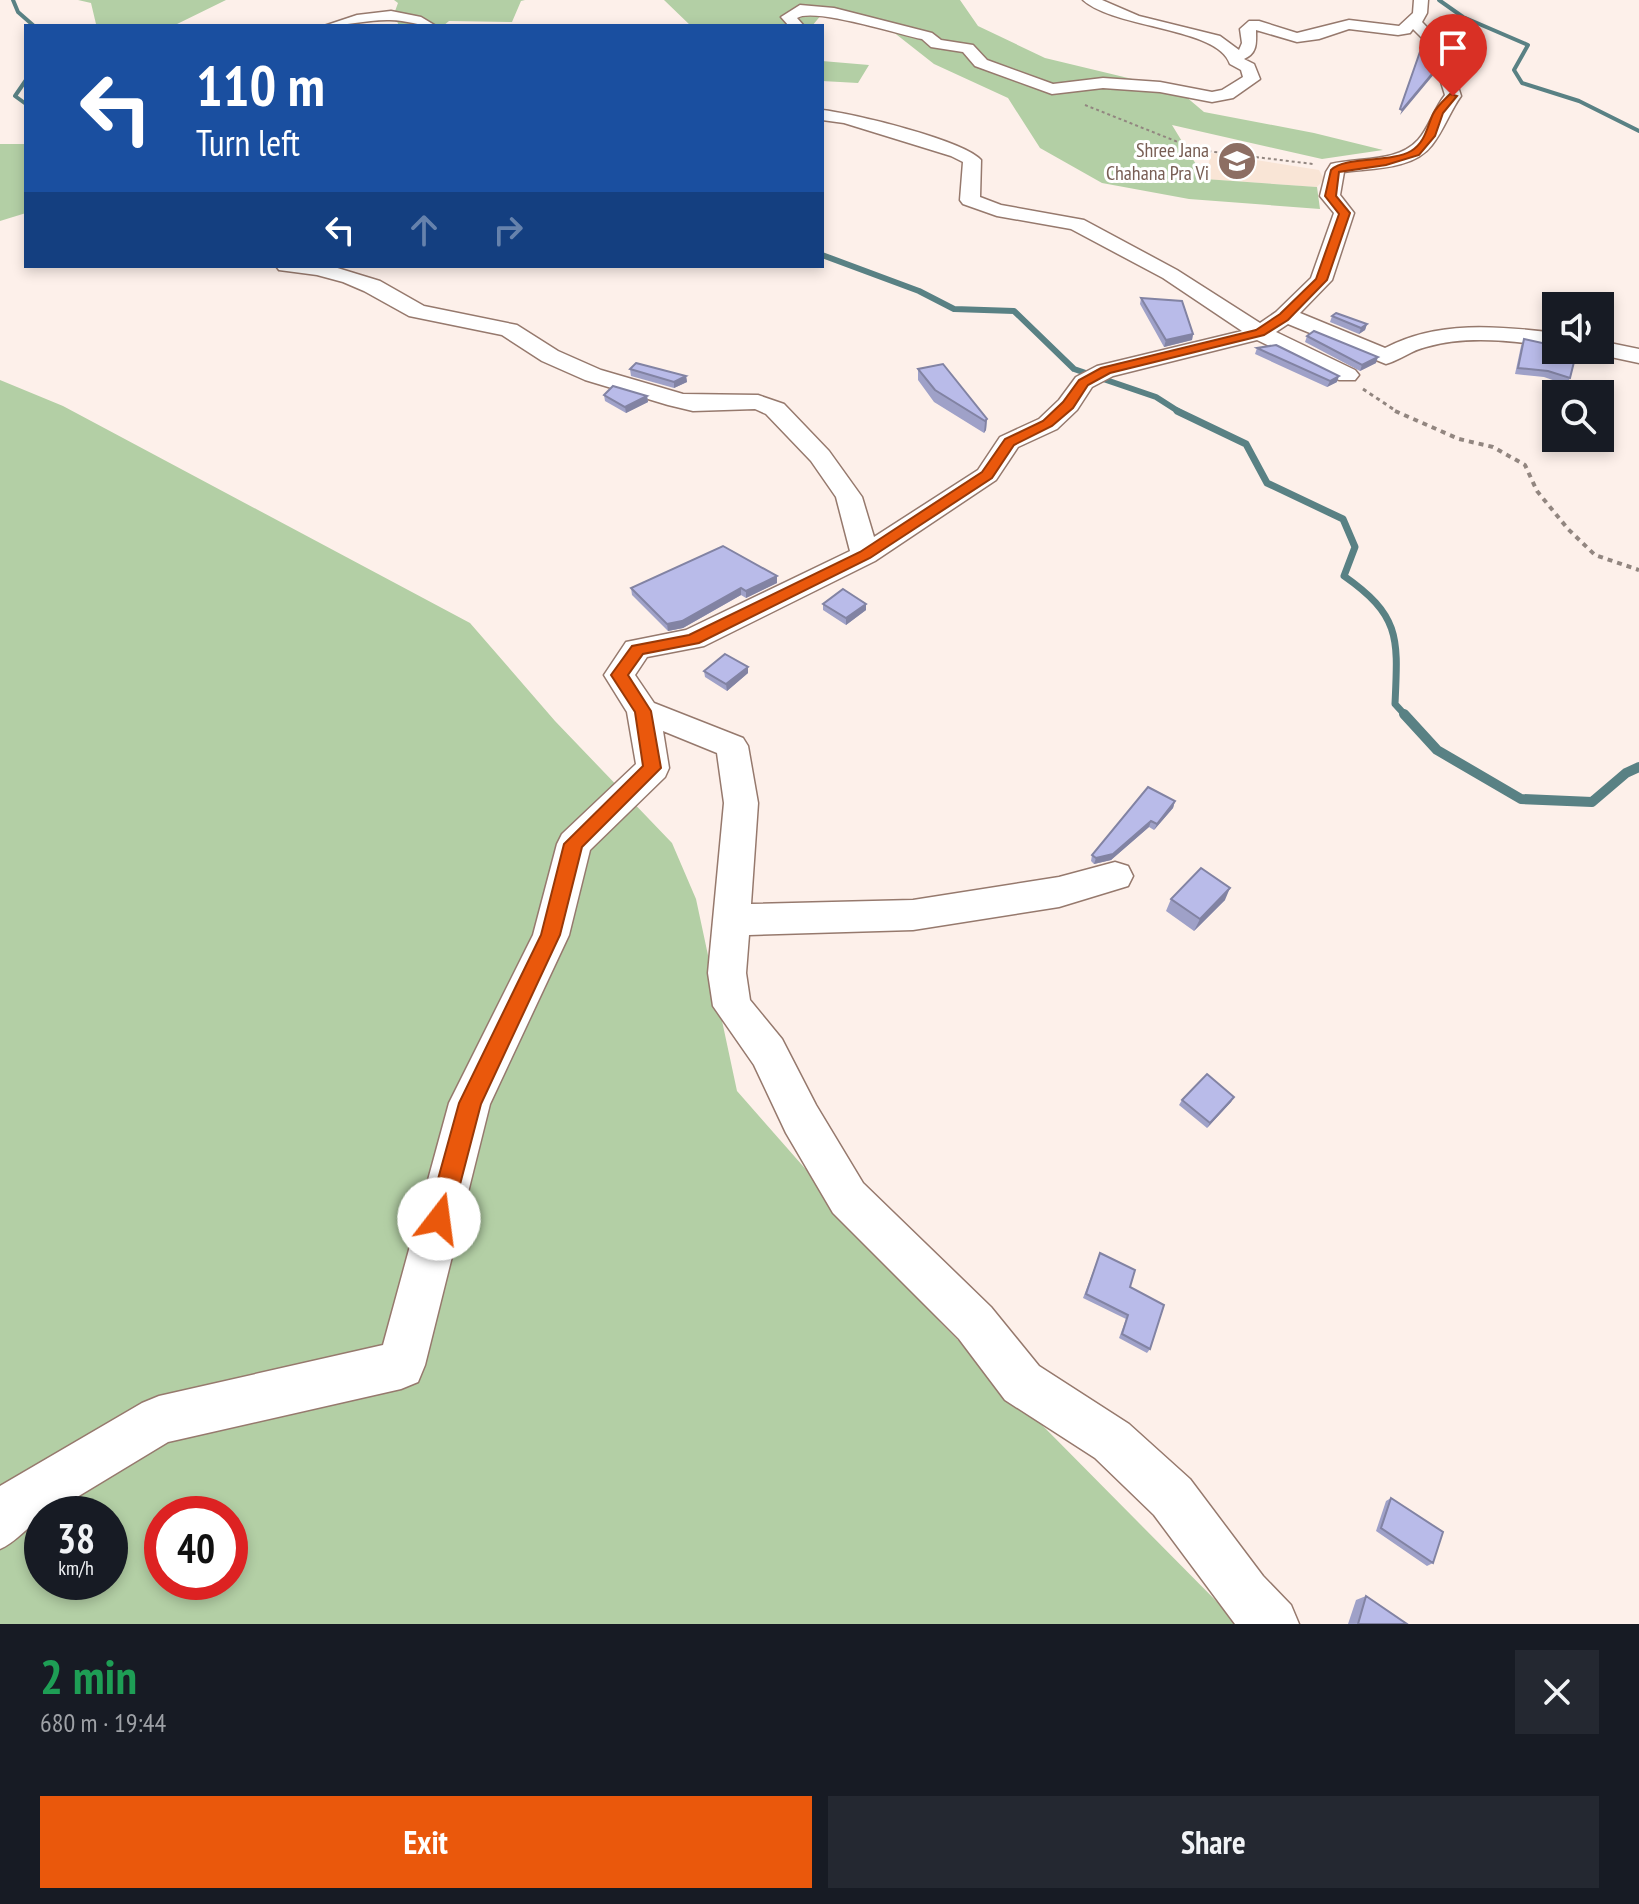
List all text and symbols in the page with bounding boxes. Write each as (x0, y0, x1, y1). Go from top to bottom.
pin (1419, 14.0, 1487, 96)
icon: arrive (1431, 26, 1475, 70)
text: 110 m (196, 49, 325, 121)
icon: left (64, 56, 168, 160)
text: Turn left (196, 119, 300, 166)
place label: Shree Jana Chahana Pra Vi (1106, 137, 1209, 186)
school or university icon: Shree Jana Chahana Pra Vi (1216, 140, 1258, 182)
icon: left (318, 208, 362, 252)
icon: ahead (402, 208, 446, 252)
icon: right (486, 208, 530, 252)
map controls (1542, 292, 1614, 452)
button: sound (1542, 292, 1614, 364)
button: search (1542, 380, 1614, 452)
position arrow (397, 1177, 481, 1261)
speed limit sign: 40 (144, 1496, 248, 1600)
text: 38 (57, 1512, 95, 1564)
text: km/h (58, 1555, 94, 1581)
text: 2 min (40, 1645, 137, 1707)
button: close (1515, 1650, 1599, 1734)
text: 680 m · 19:44 (40, 1706, 166, 1739)
button: Exit (40, 1796, 812, 1888)
button: Share (828, 1796, 1599, 1888)

